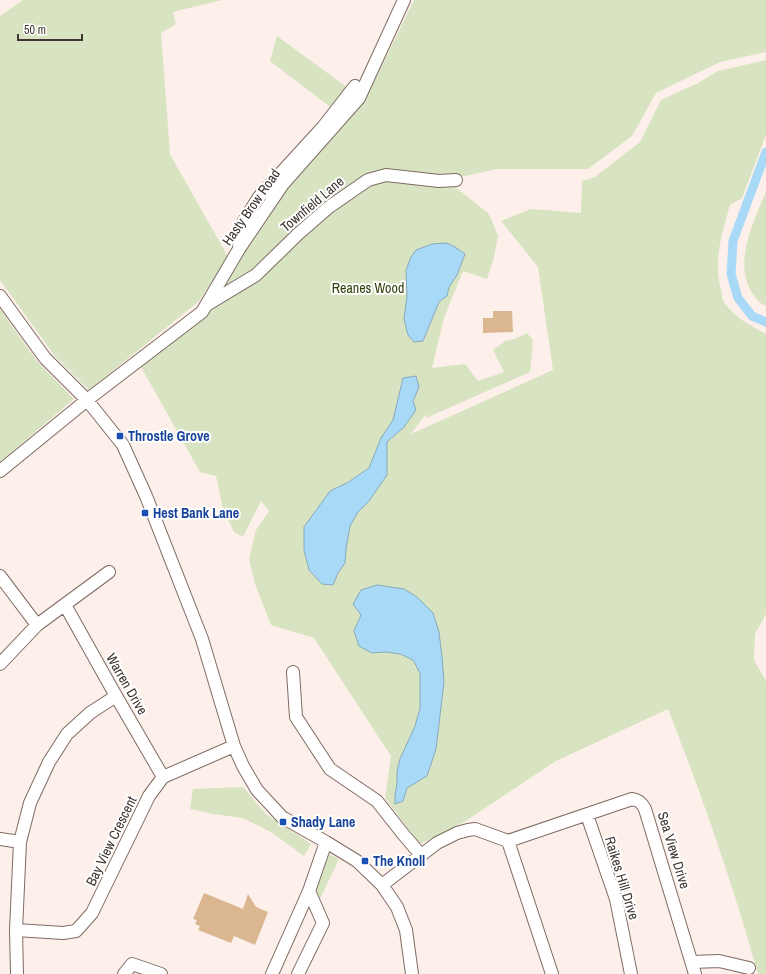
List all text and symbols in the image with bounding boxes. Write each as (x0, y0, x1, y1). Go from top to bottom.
scale bar (18, 16, 82, 42)
text: 50 m (24, 22, 46, 38)
street label: Hasty Brow Road (218, 165, 284, 249)
street label: Townfield Lane (277, 172, 347, 236)
park label: Reanes Wood (332, 279, 404, 297)
place label: Throstle Grove (128, 427, 210, 445)
marker: Throstle Grove (115, 431, 125, 441)
place label: Hest Bank Lane (153, 504, 239, 522)
marker: Hest Bank Lane (140, 508, 150, 518)
street label: Warren Drive (102, 650, 152, 718)
street label: Bay View Crescent (82, 793, 140, 889)
street label: Sea View Drive (654, 809, 694, 891)
place label: Shady Lane (291, 813, 355, 831)
marker: Shady Lane (278, 817, 288, 827)
street label: Raikes Hill Drive (601, 834, 643, 922)
place label: The Knoll (373, 852, 425, 870)
marker: The Knoll (360, 856, 370, 866)

